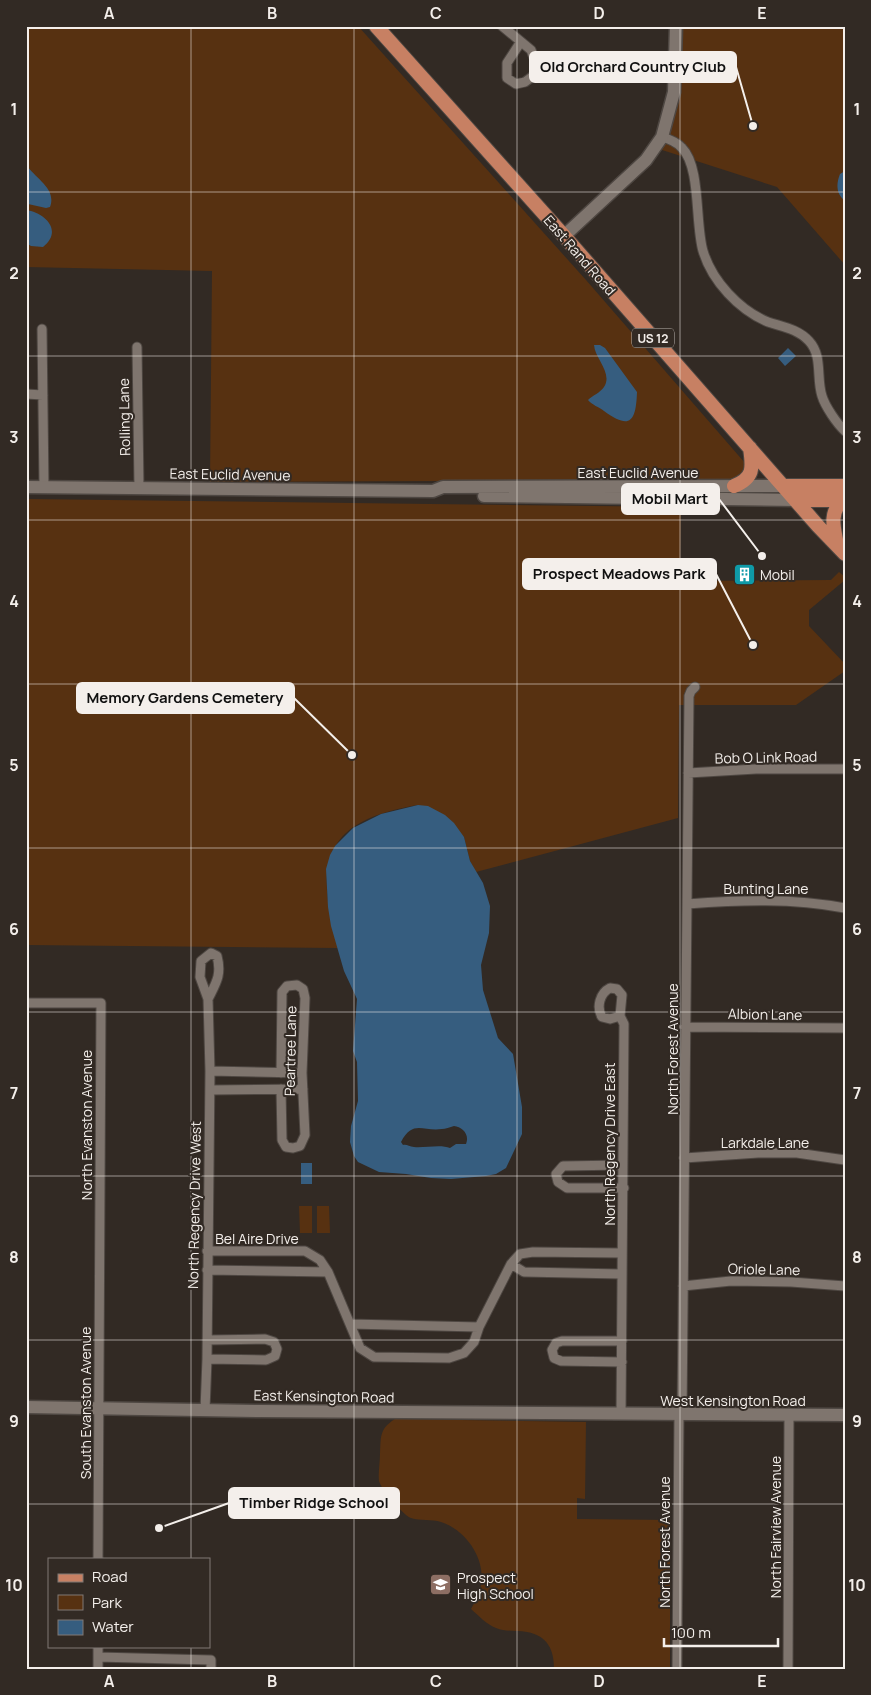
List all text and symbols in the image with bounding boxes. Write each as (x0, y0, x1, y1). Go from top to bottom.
text: A (104, 2, 115, 24)
text: B (267, 2, 277, 24)
text: C (430, 2, 442, 24)
text: D (593, 2, 605, 24)
text: E (757, 2, 767, 24)
callout: Old Orchard Country Club (530, 52, 736, 82)
text: Old Orchard Country Club (540, 56, 726, 77)
text: 1 (10, 98, 18, 120)
text: 1 (853, 98, 861, 120)
street label: East Rand Road (540, 211, 620, 299)
text: 2 (9, 262, 19, 284)
text: 2 (852, 262, 862, 284)
road number: US 12 (632, 328, 674, 348)
street label: Rolling Lane (114, 378, 134, 456)
text: 3 (9, 426, 19, 448)
text: 3 (852, 426, 862, 448)
street label: East Euclid Avenue (169, 463, 291, 485)
street label: East Euclid Avenue (578, 463, 698, 482)
callout: Mobil Mart (622, 484, 719, 514)
text: Mobil Mart (632, 488, 708, 509)
callout: Prospect Meadows Park (523, 559, 716, 589)
building icon: Mobil (732, 562, 756, 586)
text: Prospect Meadows Park (533, 563, 706, 584)
place label: Mobil (760, 565, 795, 584)
text: 4 (9, 590, 19, 612)
text: 4 (852, 590, 862, 612)
callout: Memory Gardens Cemetery (77, 683, 294, 713)
text: Memory Gardens Cemetery (87, 687, 284, 708)
street label: Bob O Link Road (715, 747, 817, 767)
text: 5 (9, 754, 19, 776)
text: 5 (852, 754, 862, 776)
street label: Bunting Lane (724, 879, 808, 898)
text: 6 (9, 918, 19, 940)
text: 6 (852, 918, 862, 940)
street label: North Forest Avenue (663, 983, 682, 1115)
street label: Albion Lane (728, 1004, 802, 1024)
street label: Peartree Lane (280, 1006, 300, 1096)
street label: North Evanston Avenue (77, 1050, 96, 1200)
street label: North Regency Drive East (600, 1062, 619, 1226)
text: 7 (10, 1082, 18, 1104)
text: 7 (853, 1082, 861, 1104)
street label: North Regency Drive West (183, 1121, 205, 1289)
street label: Larkdale Lane (721, 1133, 809, 1152)
street label: Bel Aire Drive (215, 1229, 299, 1248)
text: 8 (9, 1246, 19, 1268)
text: 8 (852, 1246, 862, 1268)
street label: Oriole Lane (728, 1259, 800, 1279)
street label: South Evanston Avenue (76, 1327, 95, 1479)
street label: East Kensington Road (254, 1385, 394, 1407)
street label: West Kensington Road (660, 1391, 806, 1410)
text: 9 (9, 1410, 19, 1432)
text: 9 (852, 1410, 862, 1432)
street label: North Fairview Avenue (766, 1456, 785, 1598)
street label: North Forest Avenue (655, 1476, 674, 1608)
callout: Timber Ridge School (229, 1488, 399, 1518)
text: Timber Ridge School (239, 1492, 389, 1513)
legend (48, 1558, 210, 1648)
text: Road (92, 1566, 128, 1587)
place label: Prospect High School (457, 1568, 534, 1603)
school or university icon: Prospect High School (429, 1573, 453, 1597)
text: 10 (5, 1574, 23, 1596)
text: 10 (848, 1574, 866, 1596)
text: Park (92, 1592, 122, 1613)
scale bar (664, 1615, 777, 1647)
text: Water (92, 1616, 134, 1637)
text: 100 m (671, 1622, 711, 1643)
text: A (104, 1670, 115, 1692)
text: B (267, 1670, 277, 1692)
text: C (430, 1670, 442, 1692)
text: D (593, 1670, 605, 1692)
text: E (757, 1670, 767, 1692)

